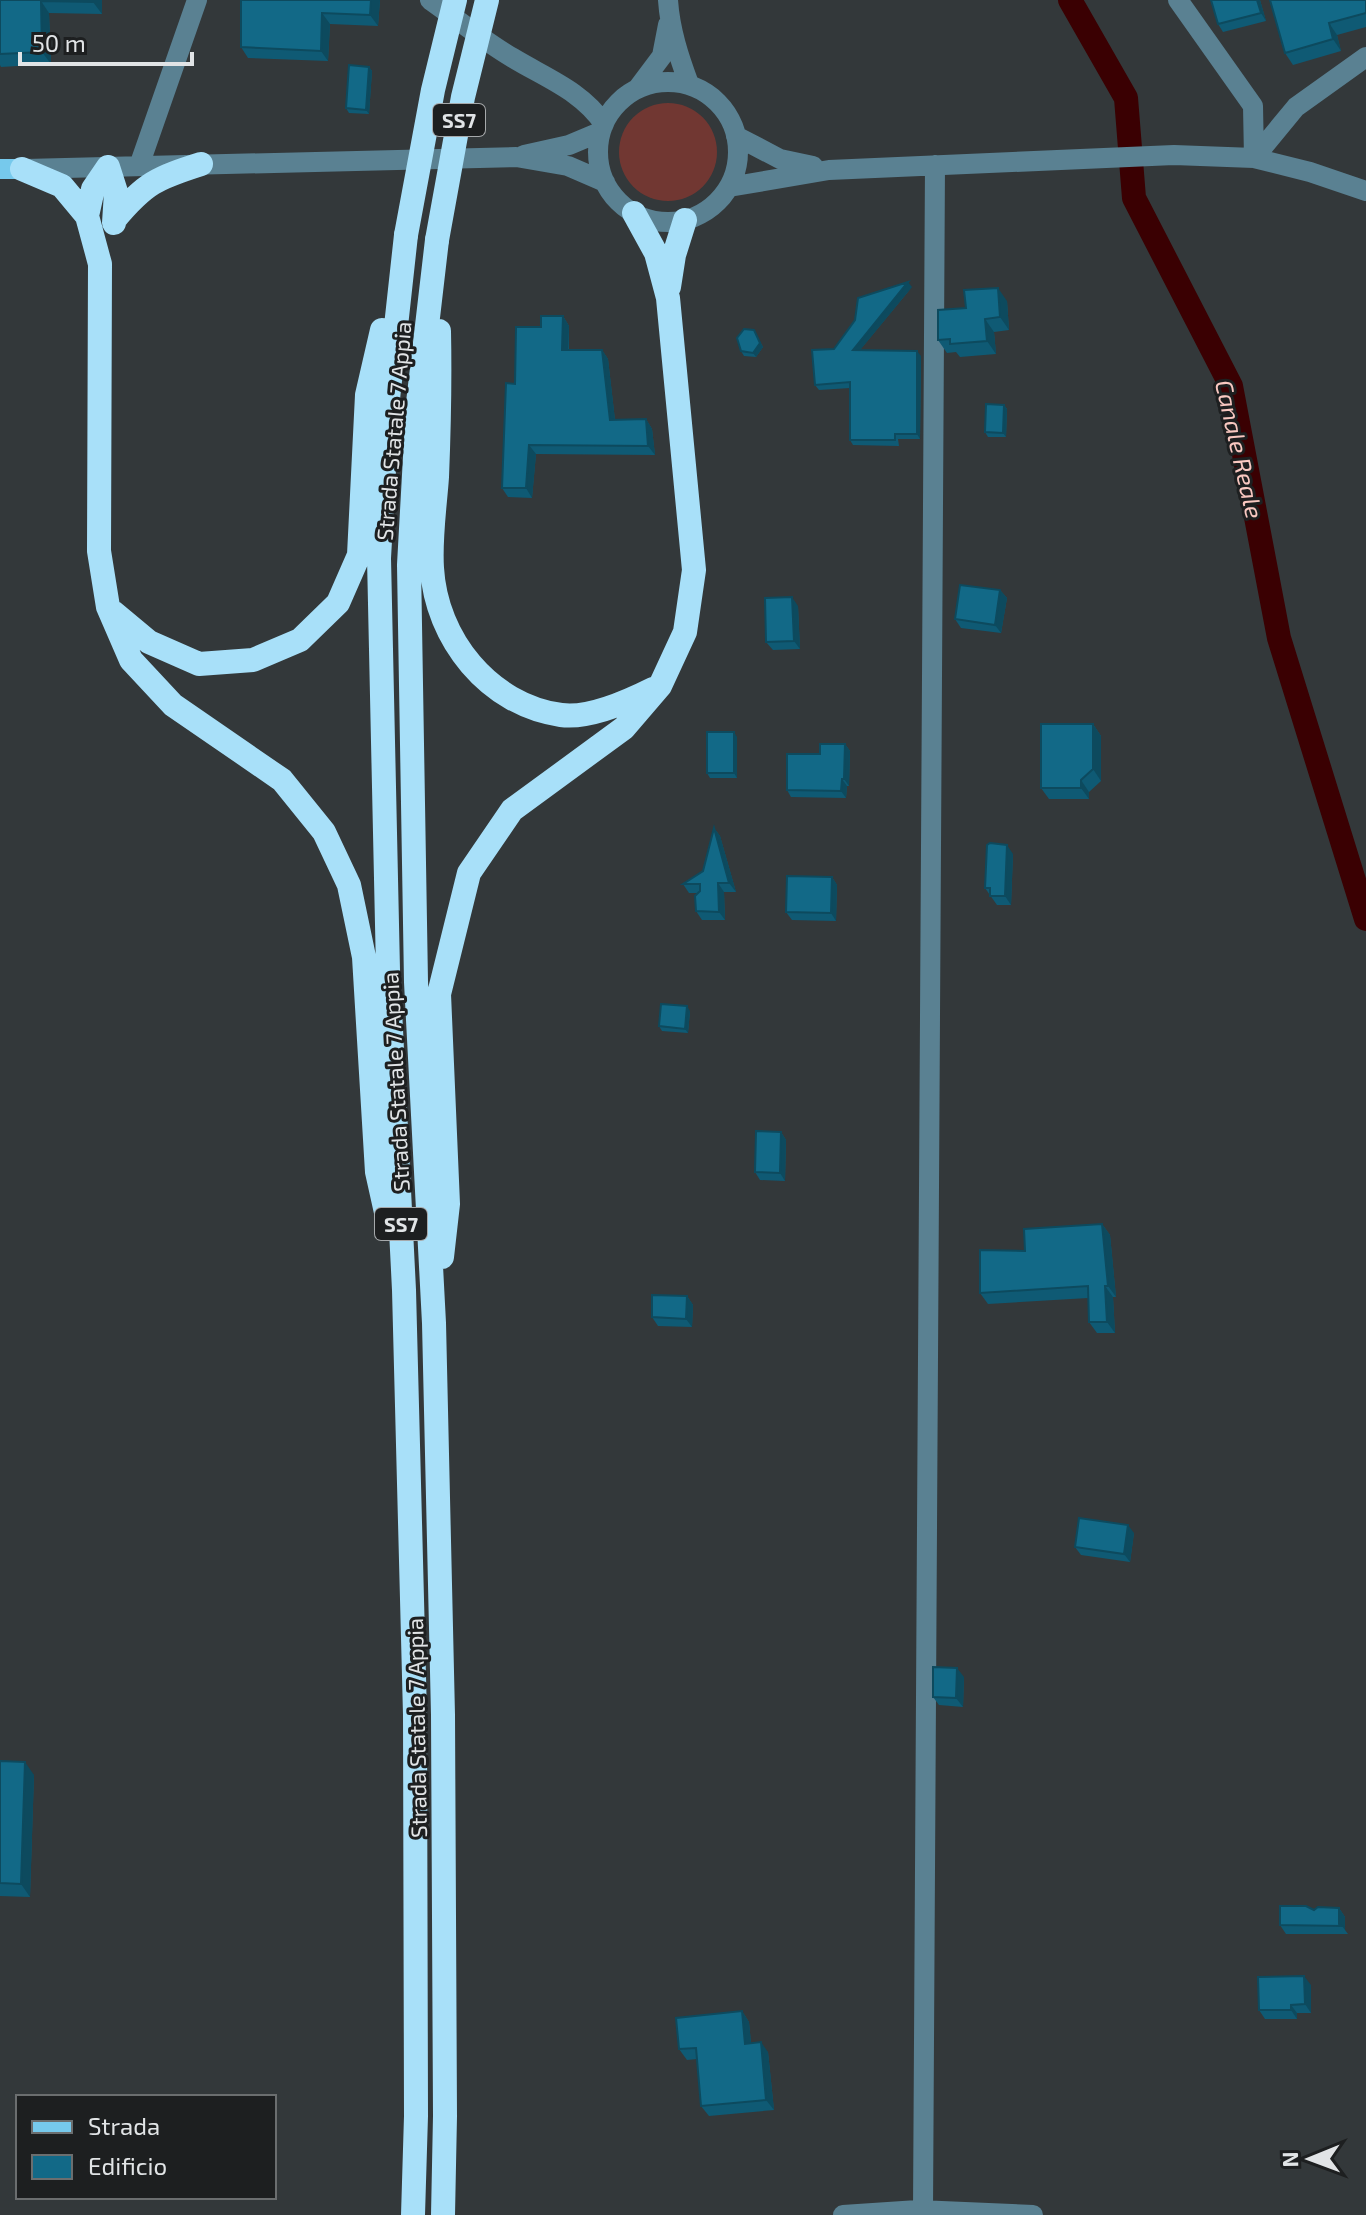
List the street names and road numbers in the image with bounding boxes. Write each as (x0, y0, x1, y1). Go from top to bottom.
road number: SS7 (433, 104, 485, 136)
street label: Strada Statale 7 Appia (370, 320, 416, 542)
street label: Strada Statale 7 Appia (376, 972, 414, 1192)
road number: SS7 (375, 1208, 427, 1240)
street label: Strada Statale 7 Appia (401, 1618, 431, 1838)

